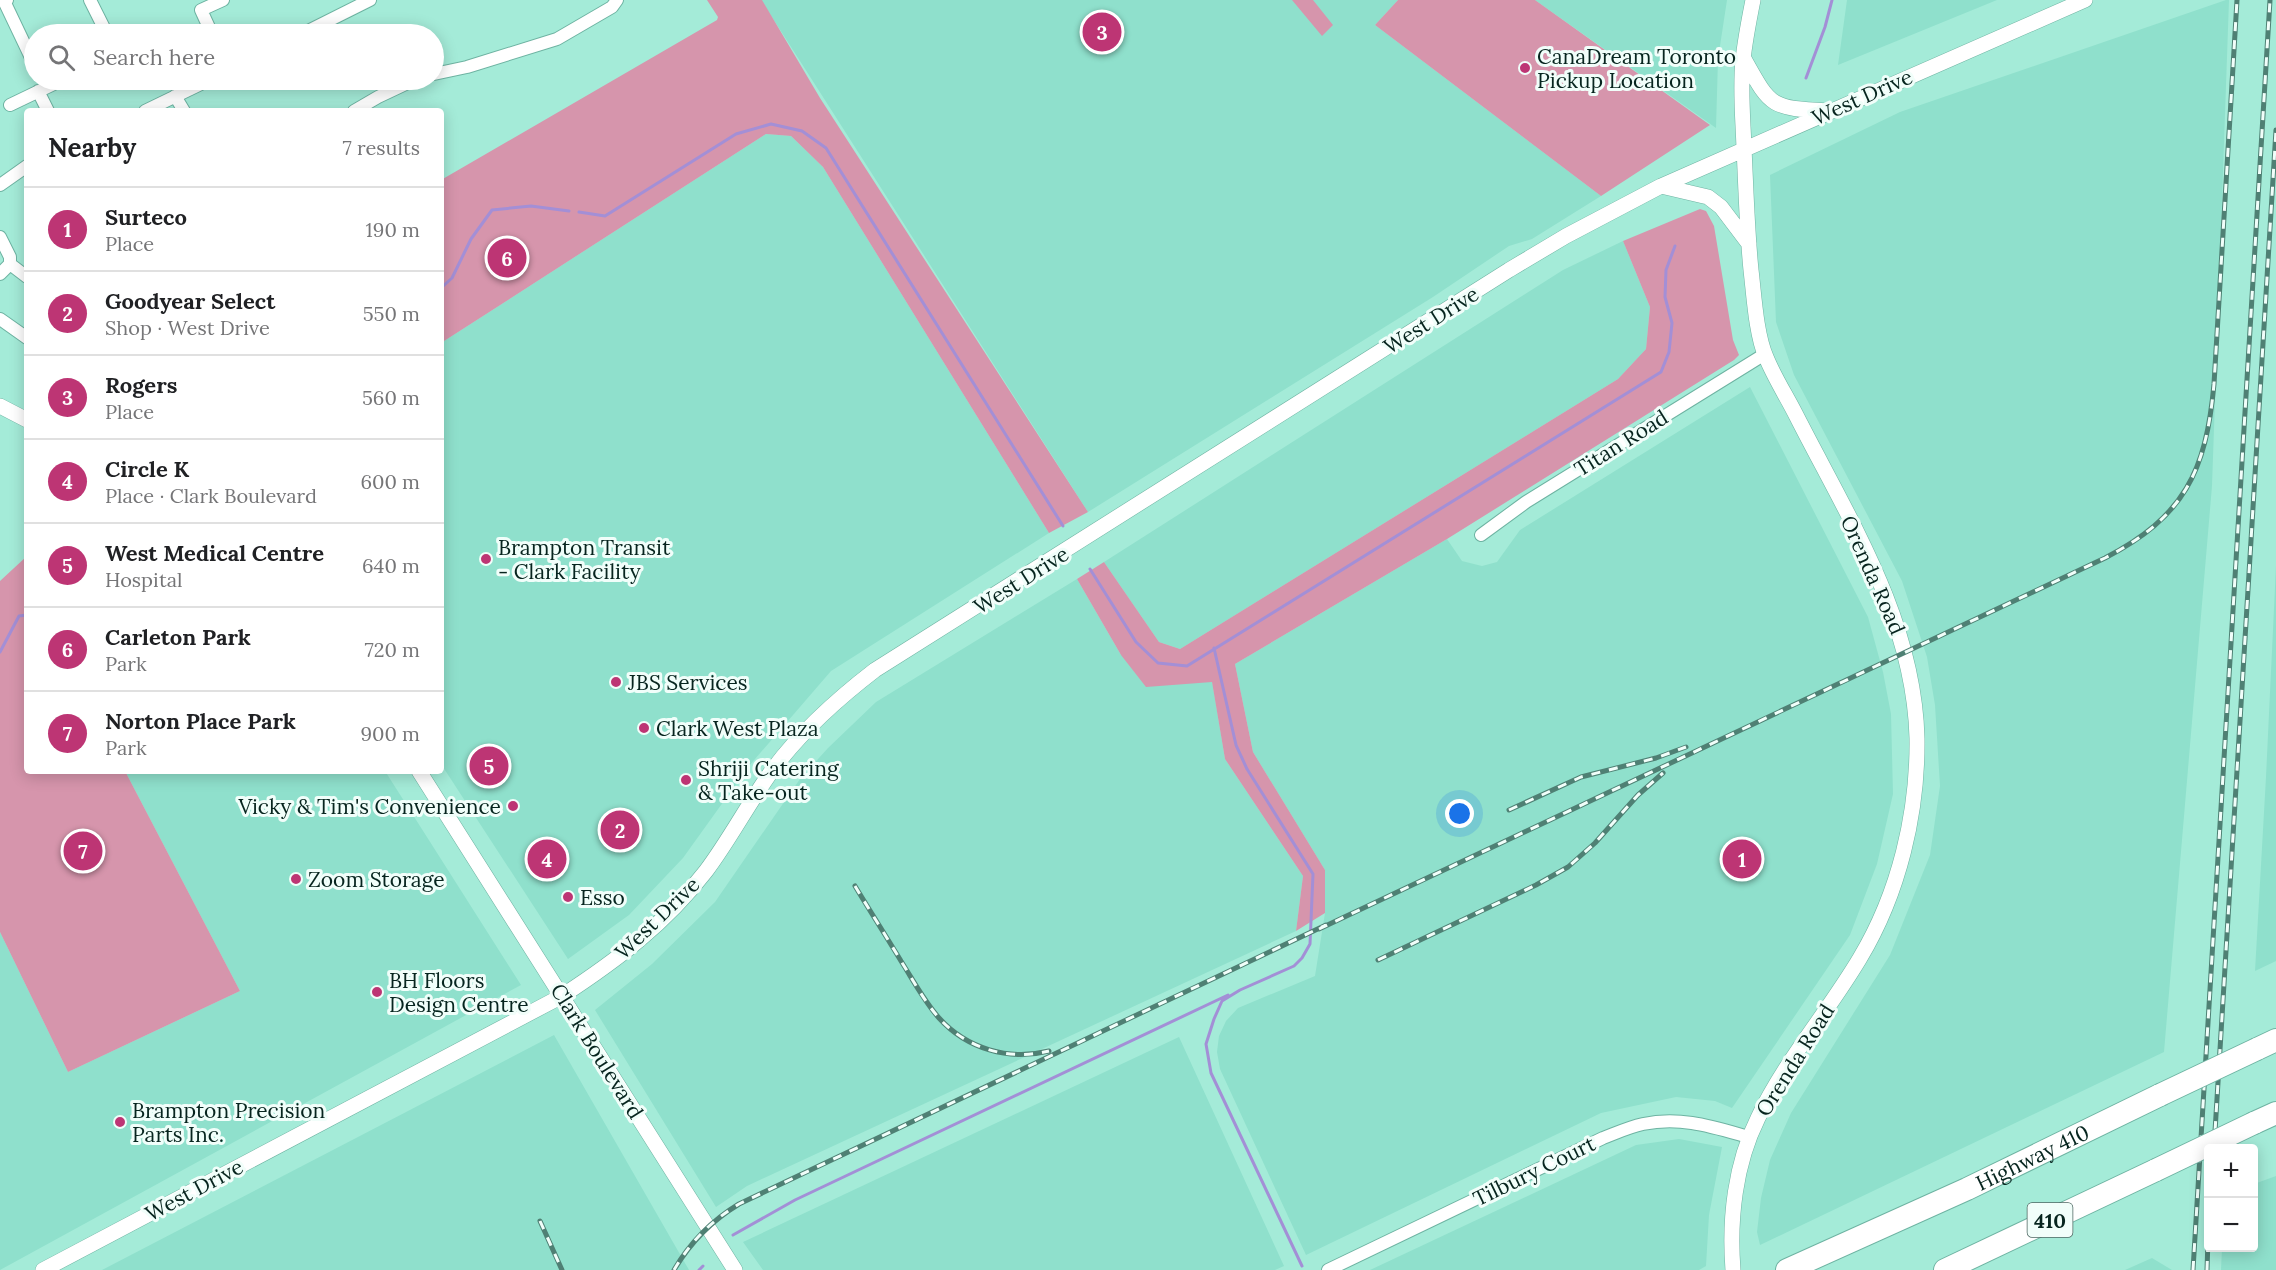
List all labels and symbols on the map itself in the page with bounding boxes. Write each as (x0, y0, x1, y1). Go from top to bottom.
pin: 3 (1082, 9, 1122, 54)
place label: CanaDream Toronto Pickup Location (1537, 43, 1736, 94)
marker: CanaDream Toronto Pickup Location (1518, 61, 1532, 75)
street label: West Drive (1807, 63, 1917, 131)
pin: 6 (488, 236, 526, 280)
street label: West Drive (1378, 280, 1484, 360)
street label: Titan Road (1569, 404, 1673, 482)
street label: Orenda Road (1835, 511, 1911, 639)
place label: Brampton Transit - Clark Facility (498, 534, 671, 585)
street label: West Drive (968, 540, 1074, 620)
marker: Brampton Transit - Clark Facility (479, 552, 493, 566)
place label: JBS Services (627, 669, 748, 696)
marker: JBS Services (609, 675, 623, 689)
place label: Clark West Plaza (656, 715, 819, 742)
marker: Clark West Plaza (637, 721, 651, 735)
pin: 5 (470, 744, 508, 789)
place label: Shriji Catering & Take-out (698, 755, 839, 806)
marker: Shriji Catering & Take-out (679, 773, 693, 787)
place label: Vicky & Tim's Convenience (238, 793, 501, 820)
marker: Vicky & Tim's Convenience (506, 799, 520, 813)
your location (1445, 799, 1474, 828)
pin: 2 (600, 808, 640, 852)
pin: 7 (64, 828, 103, 874)
pin: 4 (528, 836, 566, 882)
pin: 1 (1722, 836, 1762, 882)
place label: Zoom Storage (308, 866, 445, 893)
street label: West Drive (609, 871, 705, 965)
marker: Zoom Storage (289, 872, 303, 886)
place label: Esso (580, 884, 625, 911)
marker: Esso (561, 890, 575, 904)
place label: BH Floors Design Centre (389, 967, 529, 1018)
street label: Clark Boulevard (545, 978, 649, 1124)
marker: BH Floors Design Centre (370, 985, 384, 999)
street label: Orenda Road (1750, 999, 1840, 1121)
place label: Brampton Precision Parts Inc. (132, 1097, 326, 1148)
marker: Brampton Precision Parts Inc. (113, 1115, 127, 1129)
street label: Highway 410 (1971, 1118, 2093, 1196)
street label: Tilbury Court (1468, 1129, 1600, 1212)
street label: West Drive (140, 1153, 248, 1227)
road number: 410 (2028, 1203, 2072, 1237)

